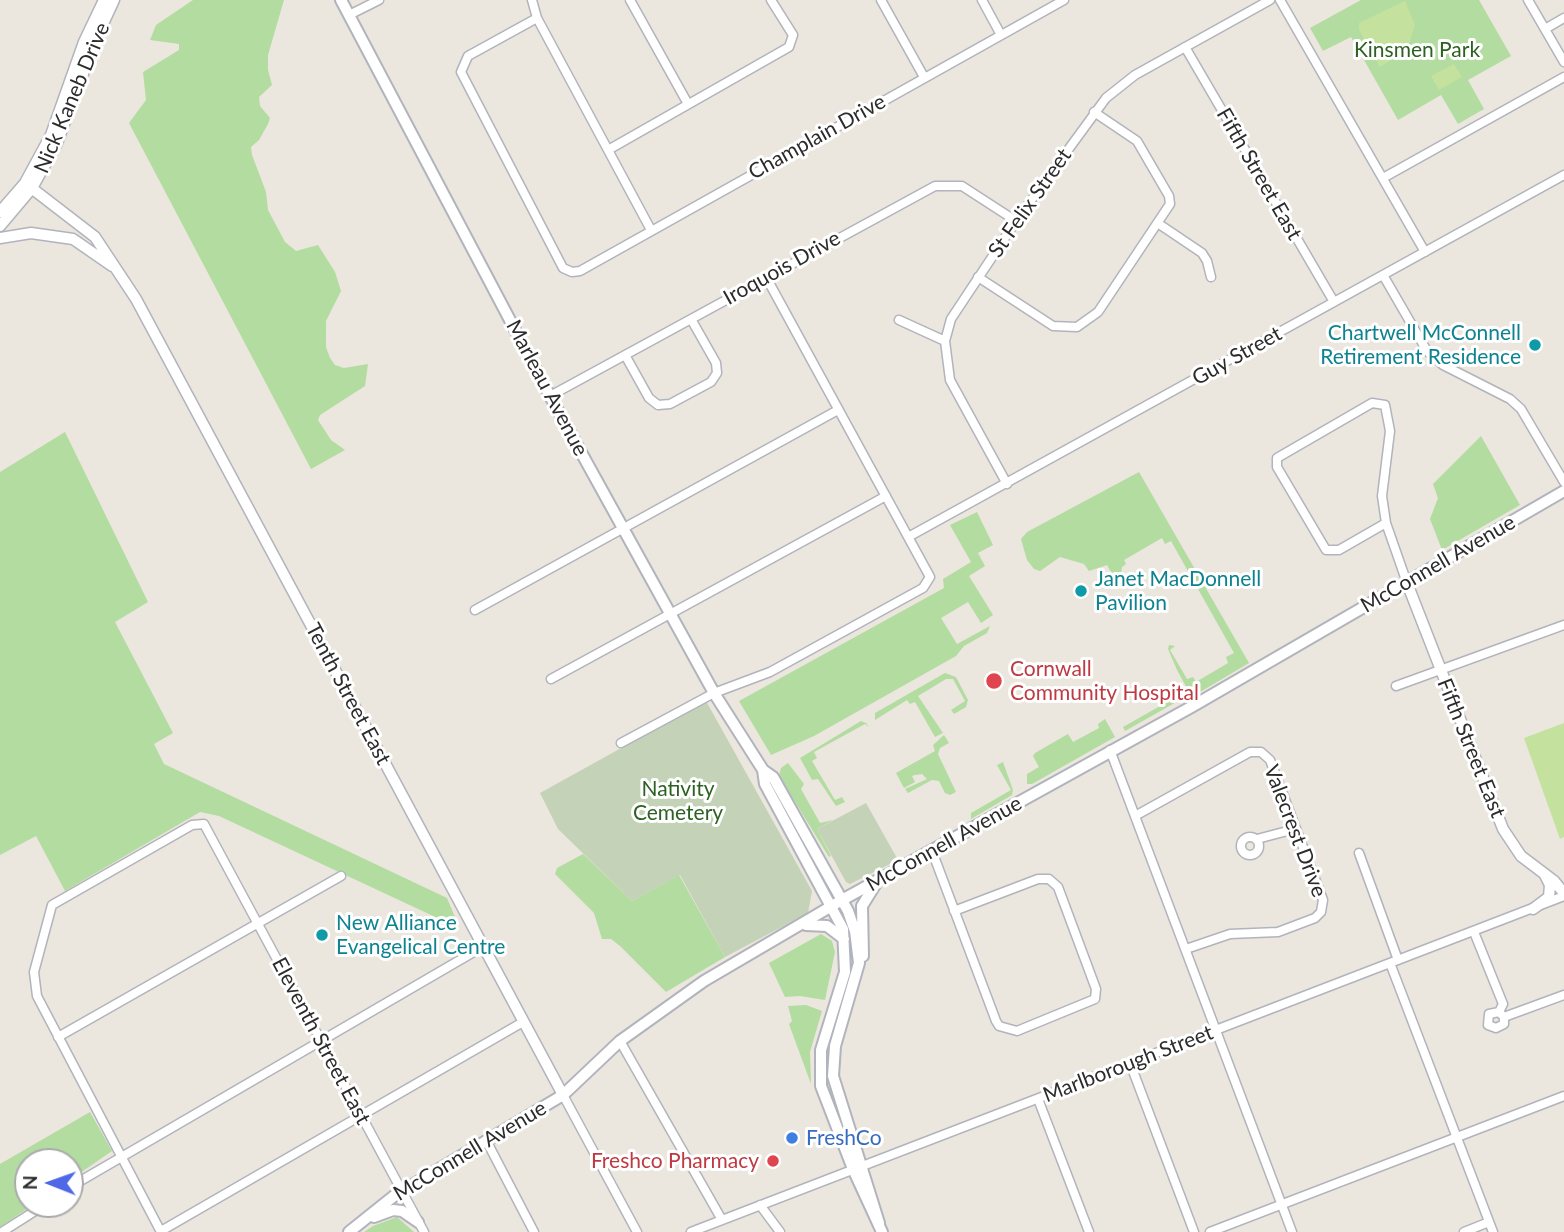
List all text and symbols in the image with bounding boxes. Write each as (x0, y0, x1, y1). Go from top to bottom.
street label: Nick Kaneb Drive (29, 19, 115, 177)
park label: Kinsmen Park (1354, 37, 1480, 63)
street label: Champlain Drive (744, 89, 890, 185)
street label: Fifth Street East (1211, 104, 1307, 244)
street label: St Felix Street (983, 144, 1077, 262)
street label: Iroquois Drive (719, 226, 845, 310)
street label: Marleau Avenue (501, 316, 593, 460)
place label: Chartwell McConnell Retirement Residence (1320, 320, 1521, 370)
street label: Guy Street (1188, 321, 1286, 391)
marker: Chartwell McConnell Retirement Residence (1527, 337, 1543, 353)
street label: McConnell Avenue (1356, 510, 1520, 618)
place label: Janet MacDonnell Pavilion (1095, 566, 1261, 616)
marker: Janet MacDonnell Pavilion (1073, 583, 1089, 599)
street label: Tenth Street East (300, 619, 396, 769)
place label: Cornwall Community Hospital (1010, 656, 1199, 706)
marker: Cornwall Community Hospital (984, 671, 1004, 691)
street label: Fifth Street East (1432, 675, 1510, 821)
street label: Valecrest Drive (1258, 761, 1332, 901)
park label: Nativity Cemetery (633, 776, 723, 826)
street label: McConnell Avenue (862, 791, 1026, 897)
place label: New Alliance Evangelical Centre (336, 910, 505, 960)
marker: New Alliance Evangelical Centre (314, 927, 330, 943)
street label: Eleventh Street East (266, 953, 376, 1129)
street label: Marlborough Street (1039, 1020, 1217, 1108)
street label: McConnell Avenue (389, 1095, 551, 1207)
place label: FreshCo (806, 1125, 882, 1151)
marker: FreshCo (784, 1130, 800, 1146)
north arrow (14, 1148, 84, 1218)
place label: Freshco Pharmacy (591, 1148, 759, 1174)
marker: Freshco Pharmacy (765, 1153, 781, 1169)
text: N (18, 1175, 41, 1190)

